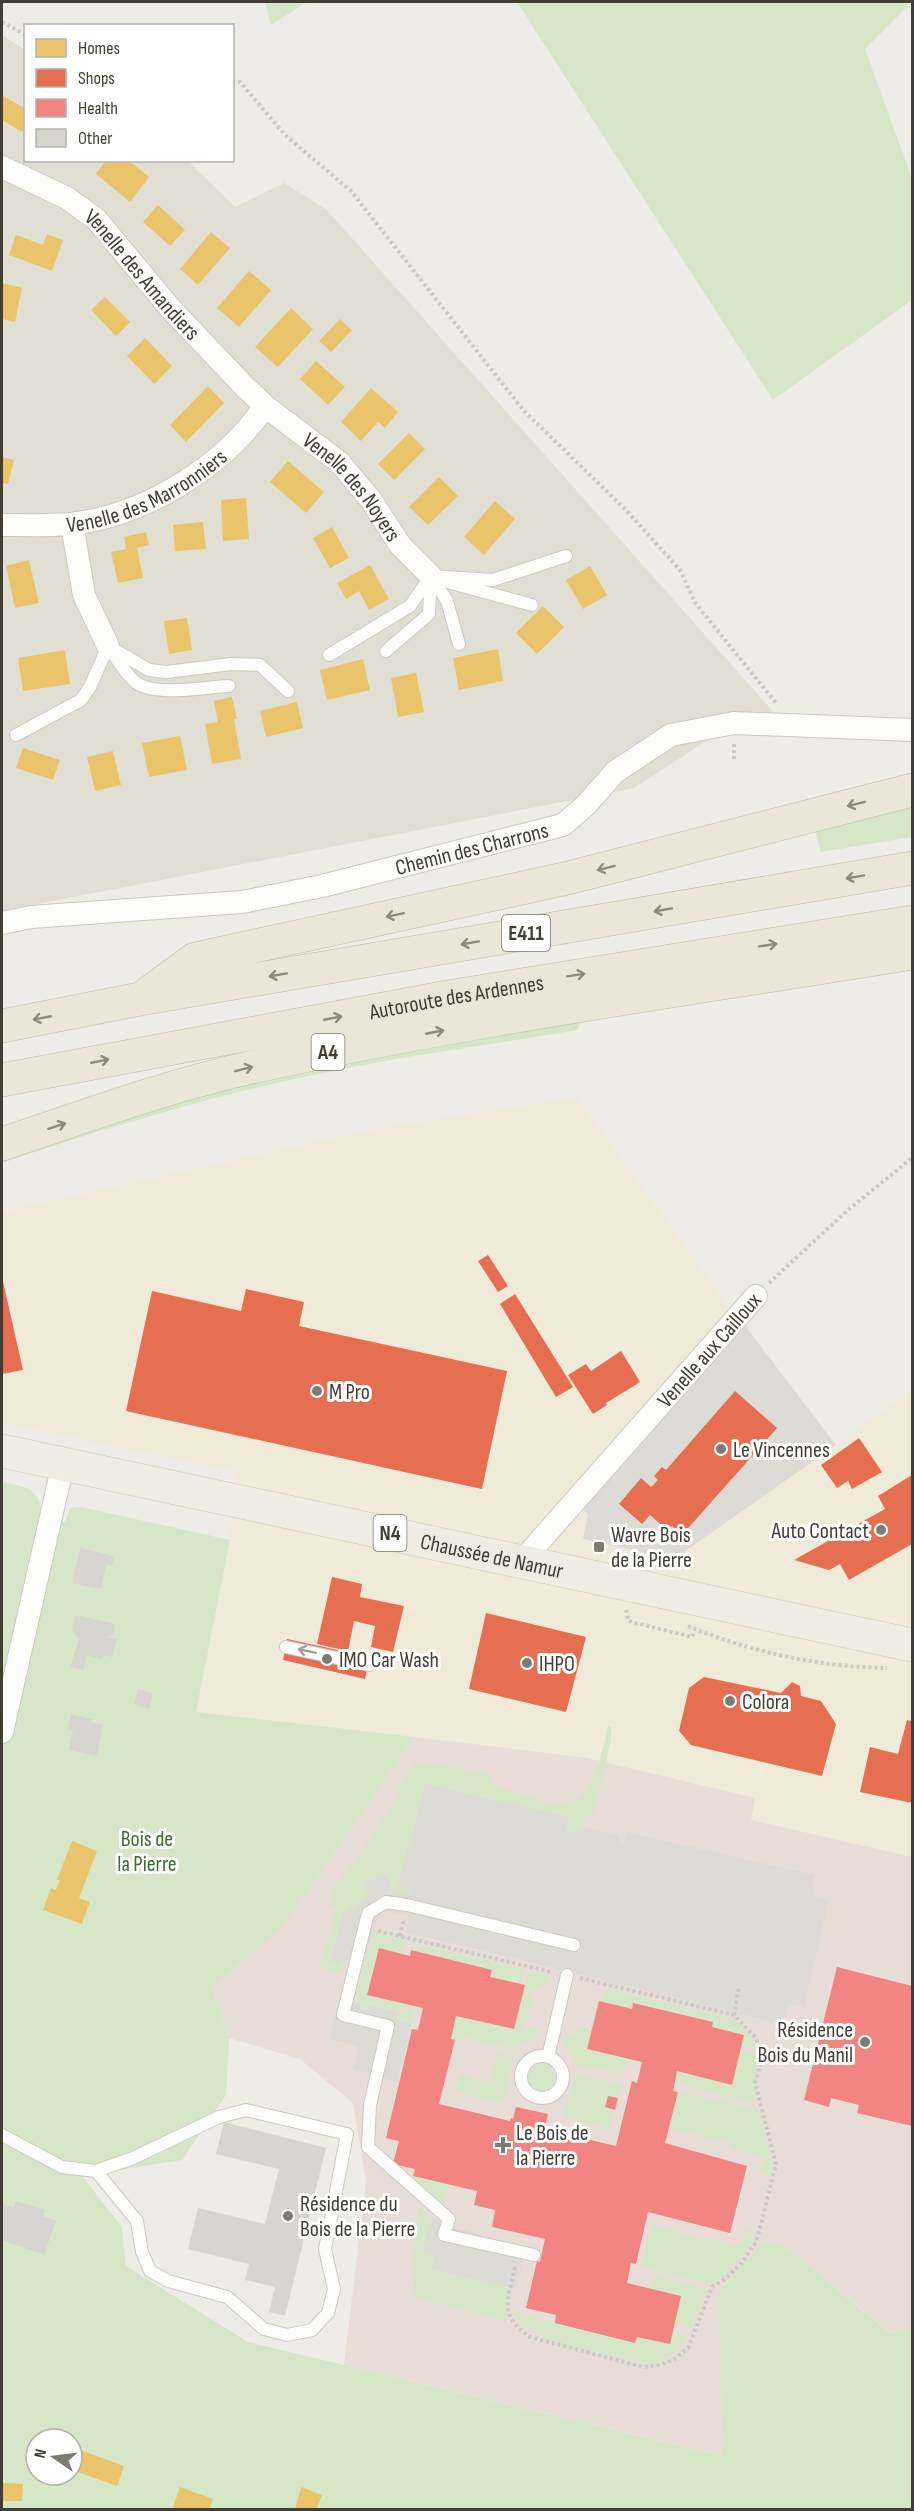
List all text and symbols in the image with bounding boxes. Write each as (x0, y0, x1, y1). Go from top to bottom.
legend (24, 24, 234, 162)
text: Homes (78, 38, 120, 59)
text: Shops (78, 68, 115, 89)
text: Health (78, 98, 118, 119)
text: Other (78, 128, 112, 149)
street label: Venelle des Amandiers (79, 203, 205, 346)
street label: Venelle des Noyers (297, 427, 406, 547)
street label: Venelle des Marronniers (65, 444, 233, 539)
one-way arrow (847, 799, 866, 810)
street label: Chemin des Charrons (393, 817, 551, 882)
one-way arrow (597, 863, 616, 874)
one-way arrow (845, 872, 865, 883)
one-way arrow (653, 905, 673, 916)
one-way arrow (386, 910, 405, 922)
road number: E411 (502, 915, 550, 951)
one-way arrow (461, 937, 481, 948)
one-way arrow (758, 939, 777, 950)
one-way arrow (269, 970, 288, 981)
street label: Autoroute des Ardennes (366, 970, 546, 1027)
one-way arrow (565, 970, 585, 981)
one-way arrow (323, 1012, 343, 1023)
one-way arrow (32, 1013, 52, 1024)
one-way arrow (425, 1026, 444, 1037)
road number: A4 (312, 1034, 344, 1070)
one-way arrow (90, 1056, 110, 1067)
one-way arrow (234, 1063, 253, 1075)
one-way arrow (47, 1119, 66, 1130)
street label: Venelle aux Cailloux (652, 1287, 768, 1414)
place label: M Pro (329, 1379, 370, 1406)
marker: M Pro (310, 1384, 324, 1398)
place label: Le Vincennes (733, 1437, 830, 1464)
marker: Le Vincennes (714, 1442, 728, 1456)
road number: N4 (374, 1515, 406, 1551)
place label: Auto Contact (771, 1518, 869, 1545)
place label: Wavre Bois de la Pierre (611, 1522, 692, 1574)
marker: Auto Contact (874, 1523, 888, 1537)
street label: Chaussée de Namur (418, 1529, 566, 1585)
marker: Wavre Bois de la Pierre (592, 1540, 606, 1554)
one-way arrow (297, 1645, 317, 1656)
place label: IMO Car Wash (339, 1647, 439, 1674)
place label: IHPO (539, 1651, 575, 1678)
marker: IMO Car Wash (320, 1652, 334, 1666)
marker: IHPO (520, 1656, 534, 1670)
place label: Colora (742, 1689, 789, 1716)
marker: Colora (723, 1694, 737, 1708)
park label: Bois de la Pierre (117, 1826, 177, 1878)
place label: Résidence Bois du Manil (758, 2017, 853, 2069)
marker: Résidence Bois du Manil (858, 2035, 872, 2049)
place label: Le Bois de la Pierre (516, 2120, 589, 2172)
marker: Le Bois de la Pierre (494, 2136, 512, 2154)
place label: Résidence du Bois de la Pierre (300, 2191, 415, 2243)
marker: Résidence du Bois de la Pierre (281, 2209, 295, 2223)
north arrow (24, 2427, 84, 2487)
text: N (31, 2447, 51, 2460)

